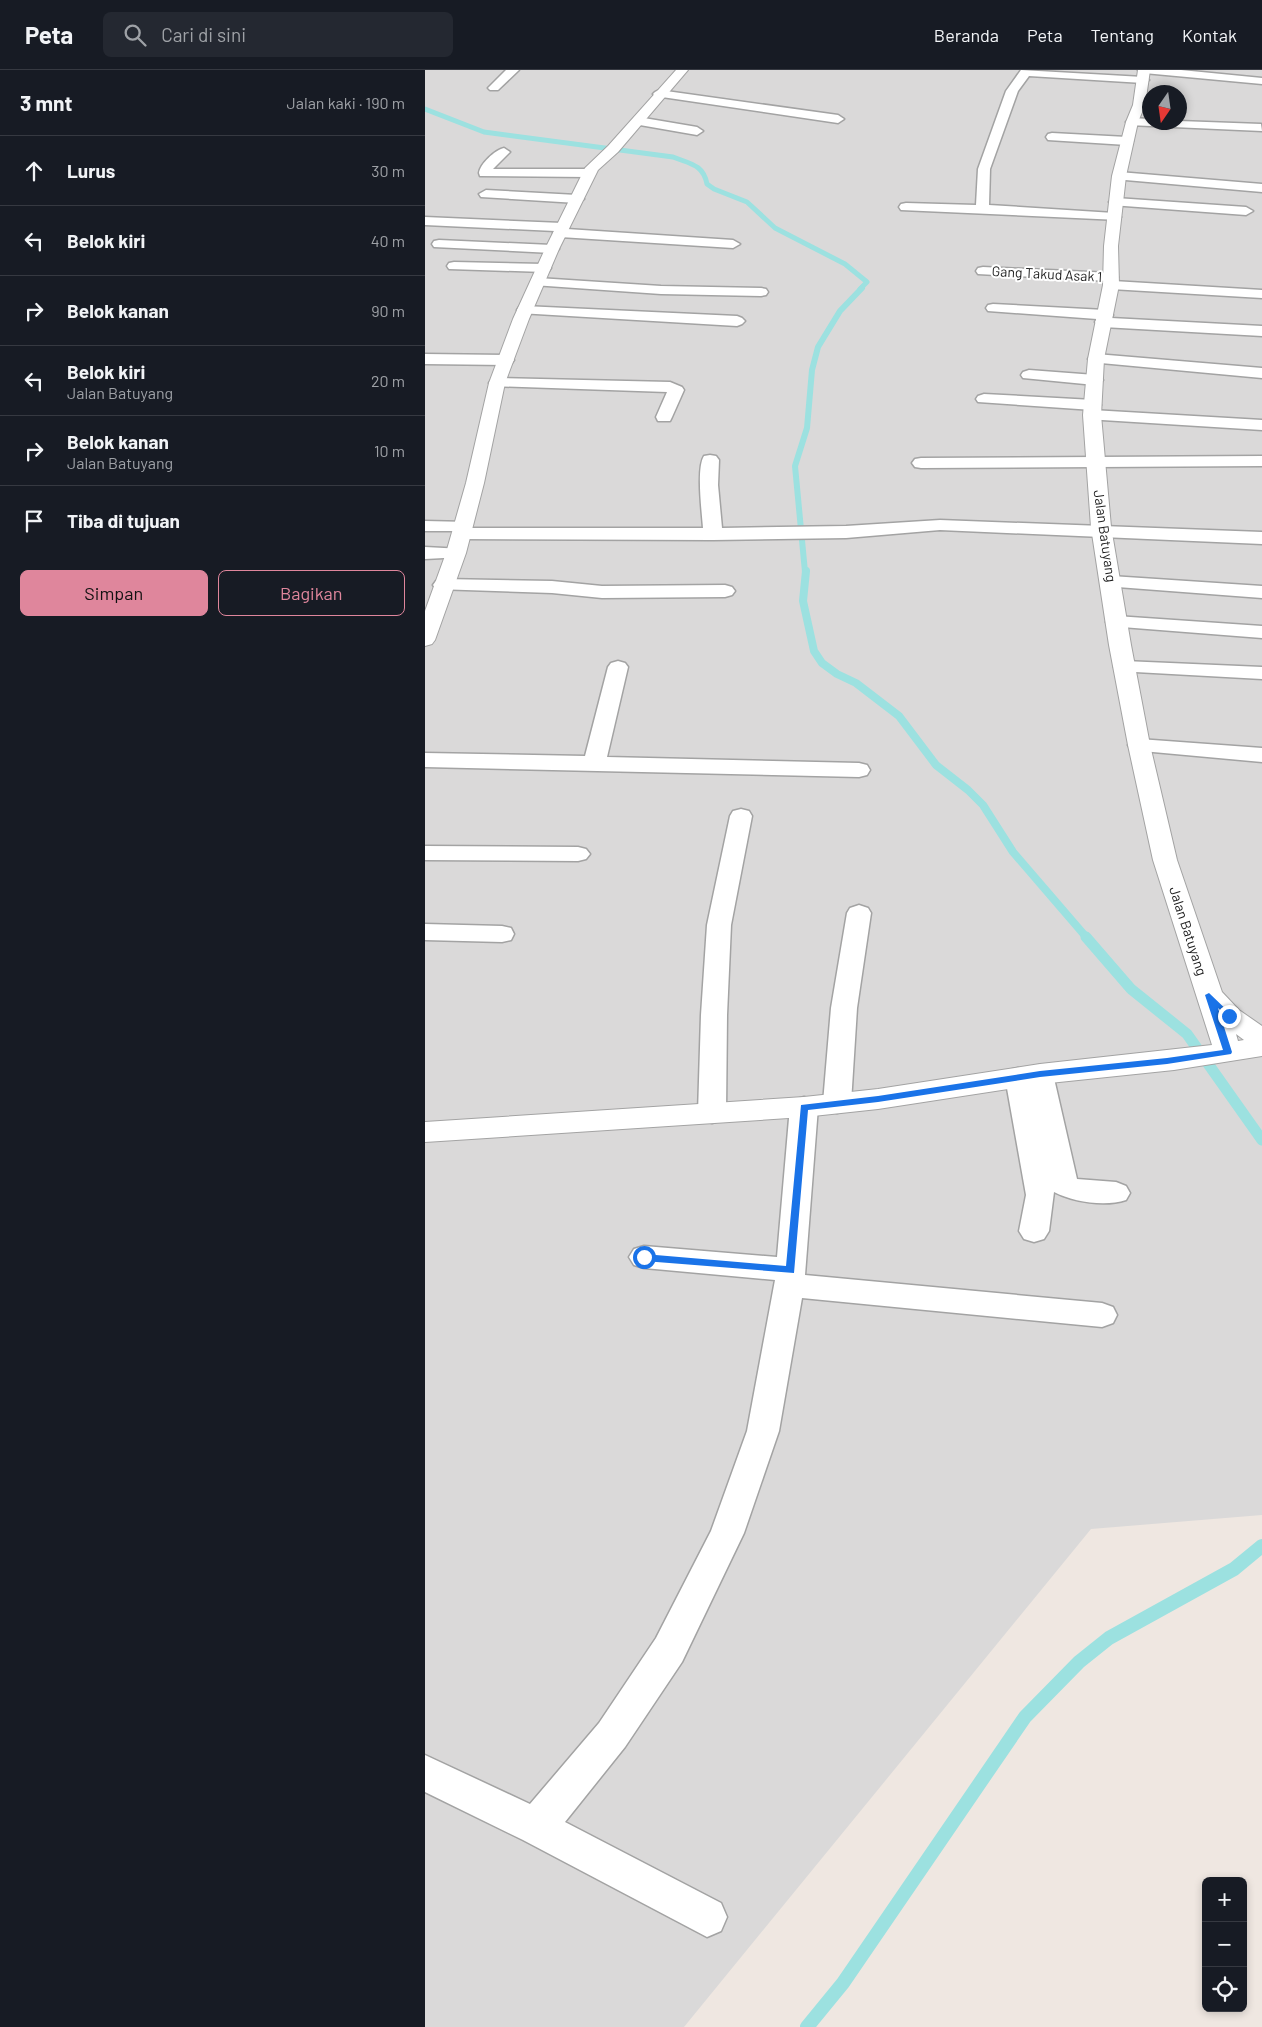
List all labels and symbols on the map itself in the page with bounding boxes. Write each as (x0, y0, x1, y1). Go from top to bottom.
north arrow (1142, 85, 1187, 130)
street label: Gang Takud Asak 1 (991, 262, 1103, 285)
street label: Jalan Batuyang (1091, 489, 1120, 583)
street label: Jalan Batuyang (1166, 884, 1211, 978)
route end (1218, 1005, 1241, 1028)
route start (633, 1246, 656, 1269)

